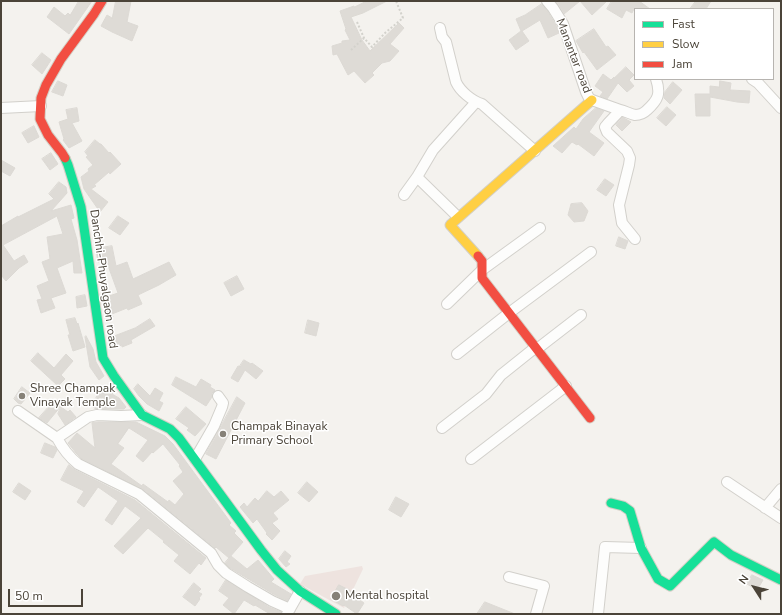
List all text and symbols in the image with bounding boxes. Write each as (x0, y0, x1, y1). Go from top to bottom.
legend (634, 8, 774, 80)
text: Fast (672, 16, 695, 32)
street label: Manantar road (552, 17, 594, 95)
text: Slow (672, 36, 700, 52)
text: Jam (672, 56, 693, 72)
street label: Danchhi-Phuyalgaon road (86, 208, 120, 350)
place label: Shree Champak Vinayak Temple (30, 382, 115, 410)
marker: Shree Champak Vinayak Temple (17, 391, 27, 401)
place label: Champak Binayak Primary School (231, 420, 327, 448)
marker: Champak Binayak Primary School (218, 429, 228, 439)
north arrow (734, 567, 774, 607)
text: N (735, 572, 752, 587)
scale bar (10, 581, 85, 607)
text: 50 m (15, 588, 43, 604)
place label: Mental hospital (345, 589, 429, 603)
marker: Mental hospital (330, 590, 342, 602)

